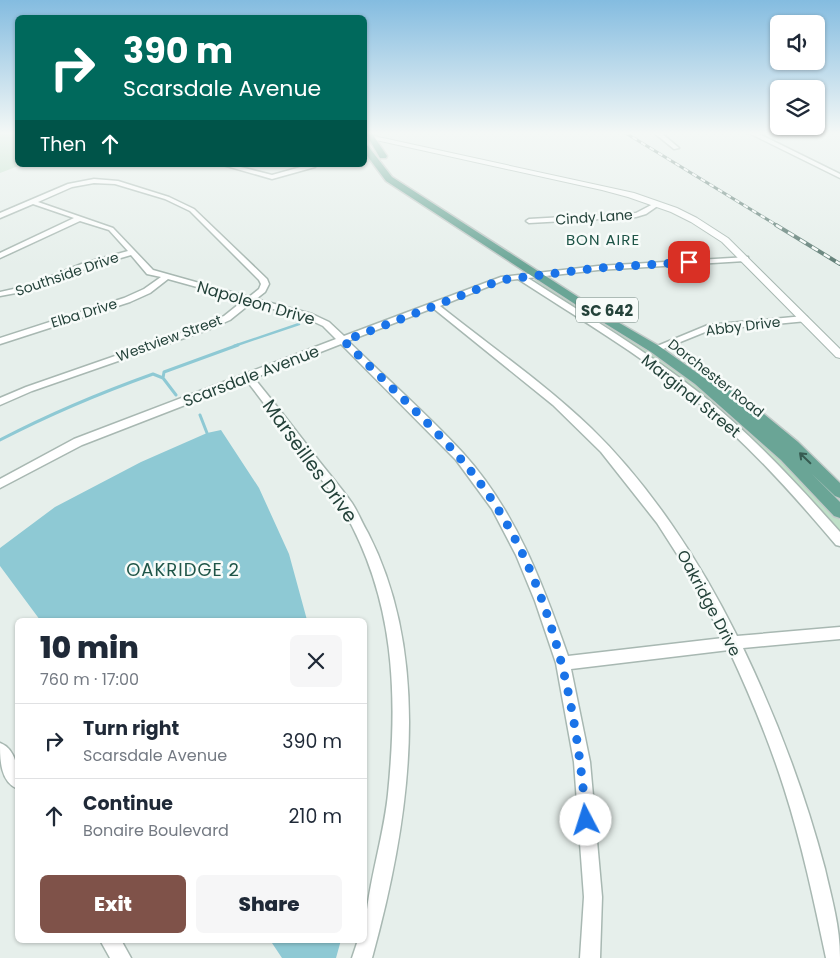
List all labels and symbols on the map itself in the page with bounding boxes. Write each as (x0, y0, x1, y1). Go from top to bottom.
street label: Cindy Lane (555, 204, 634, 230)
district label: BON AIRE (566, 229, 640, 250)
pin (668, 241, 710, 283)
street label: Southside Drive (13, 247, 122, 301)
street label: Napoleon Drive (194, 275, 318, 331)
street label: Elba Drive (48, 293, 120, 333)
road number: SC 642 (576, 298, 638, 322)
street label: Westview Street (113, 310, 225, 366)
street label: Abby Drive (705, 311, 782, 341)
street label: Dorchester Road (664, 334, 768, 422)
street label: Scarsdale Avenue (180, 339, 322, 413)
street label: Marginal Street (637, 349, 746, 443)
street label: Marseilles Drive (256, 394, 364, 528)
one-way arrow (799, 452, 811, 464)
street label: Oakridge Drive (671, 546, 747, 660)
district label: OAKRIDGE 2 (126, 557, 240, 582)
position arrow (559, 793, 611, 845)

